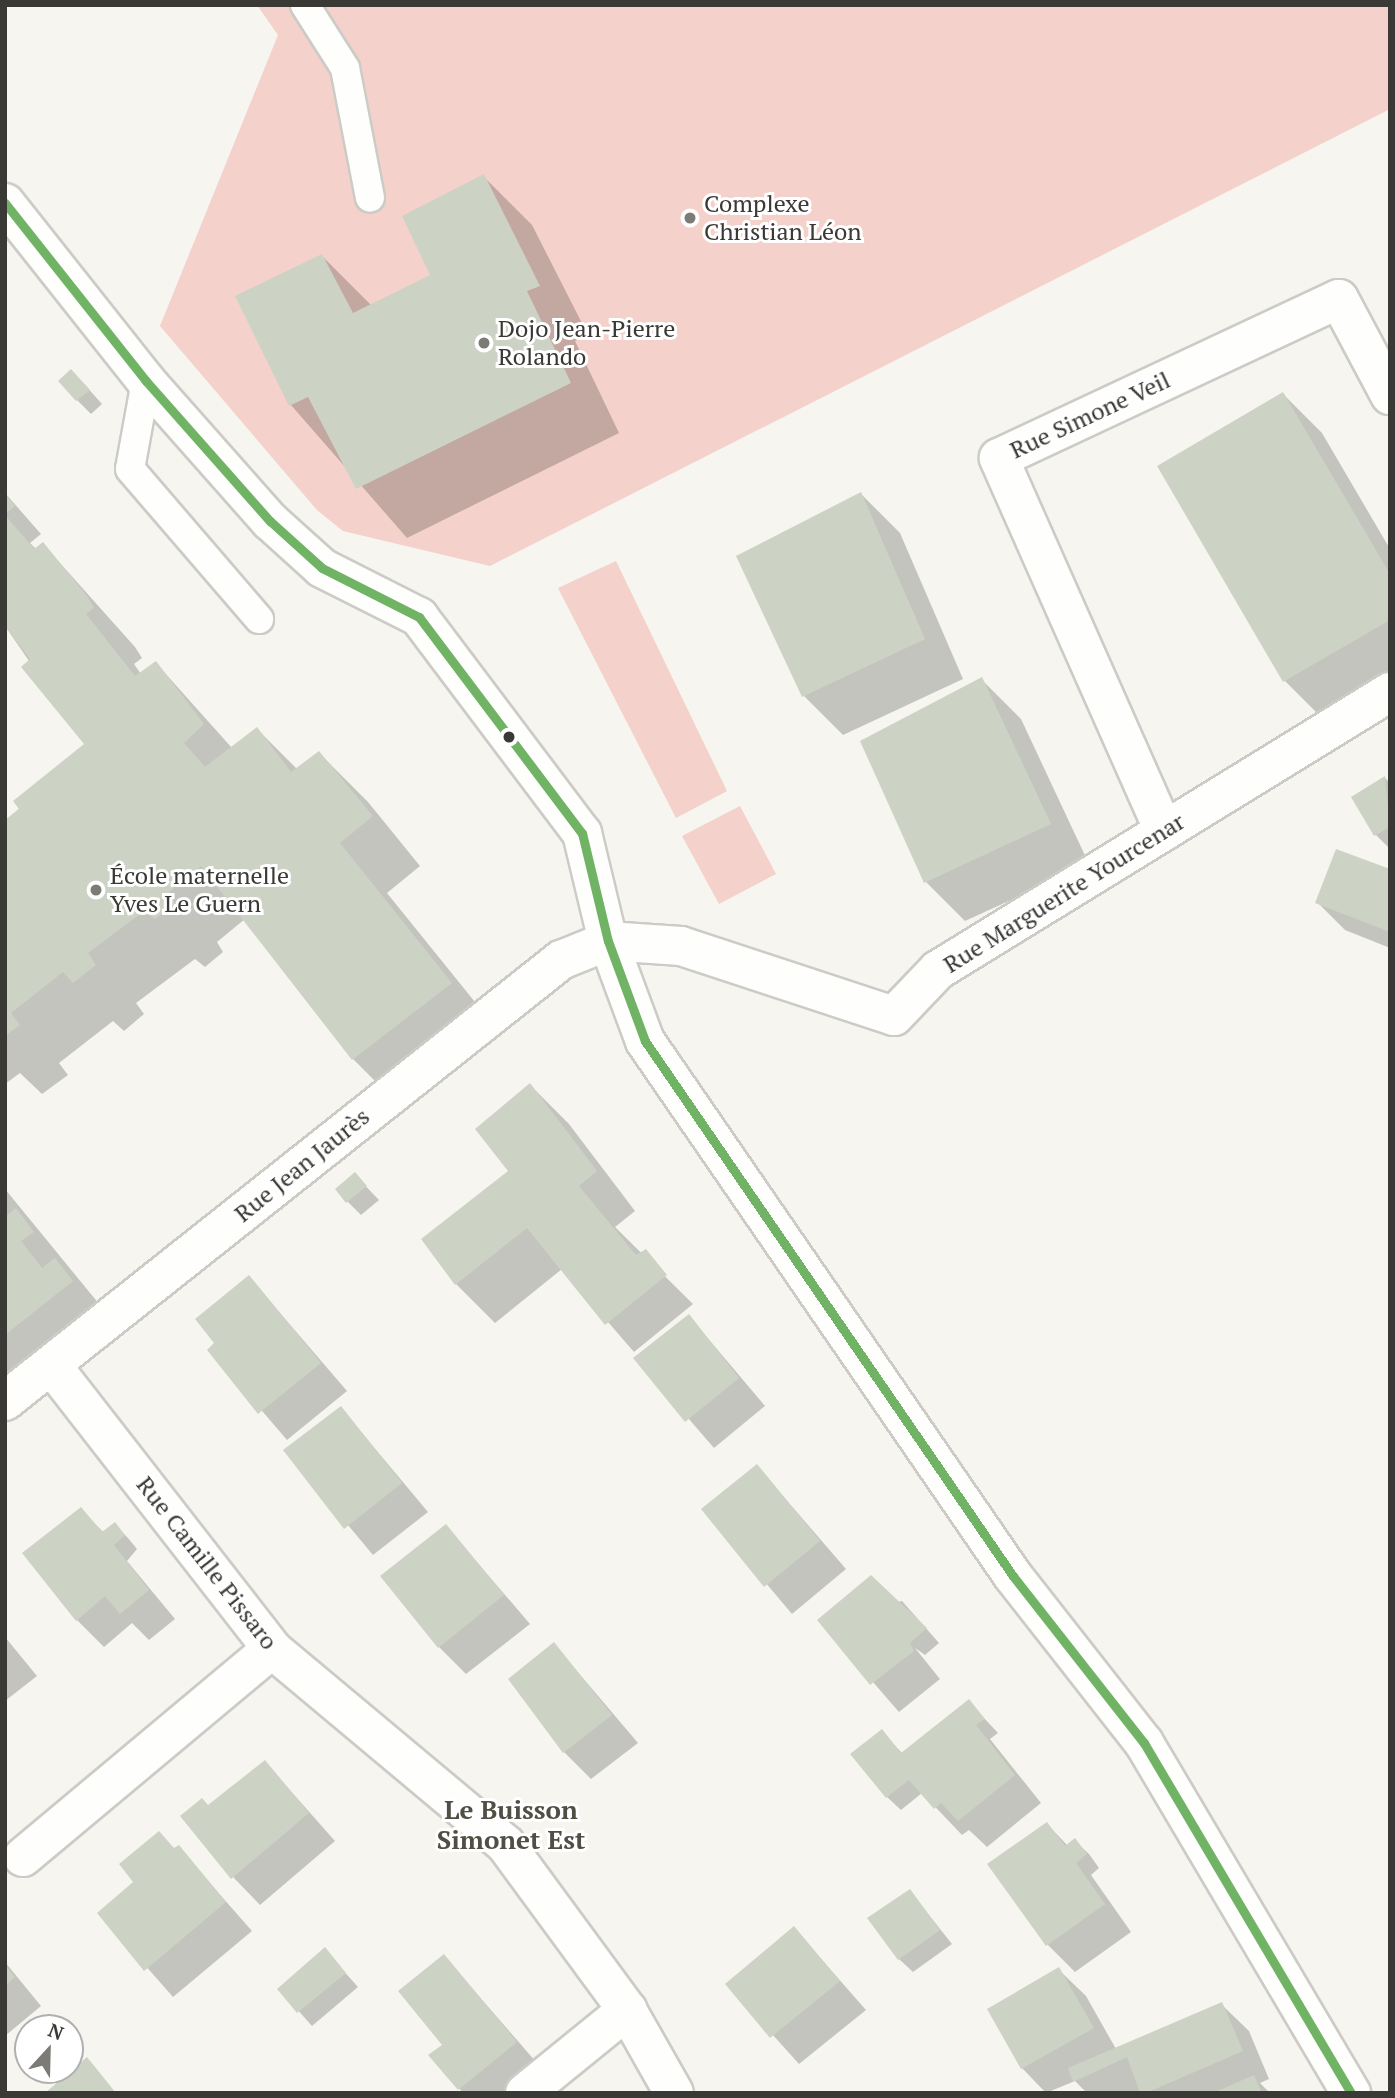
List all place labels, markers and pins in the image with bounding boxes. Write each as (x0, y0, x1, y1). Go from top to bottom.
place label: Complexe Christian Léon (704, 190, 861, 246)
marker: Complexe Christian Léon (682, 210, 698, 226)
place label: Dojo Jean-Pierre Rolando (498, 315, 675, 371)
marker: Dojo Jean-Pierre Rolando (476, 335, 492, 351)
unlabelled marker (502, 730, 516, 744)
place label: École maternelle Yves Le Guern (110, 862, 289, 918)
marker: École maternelle Yves Le Guern (88, 882, 104, 898)

